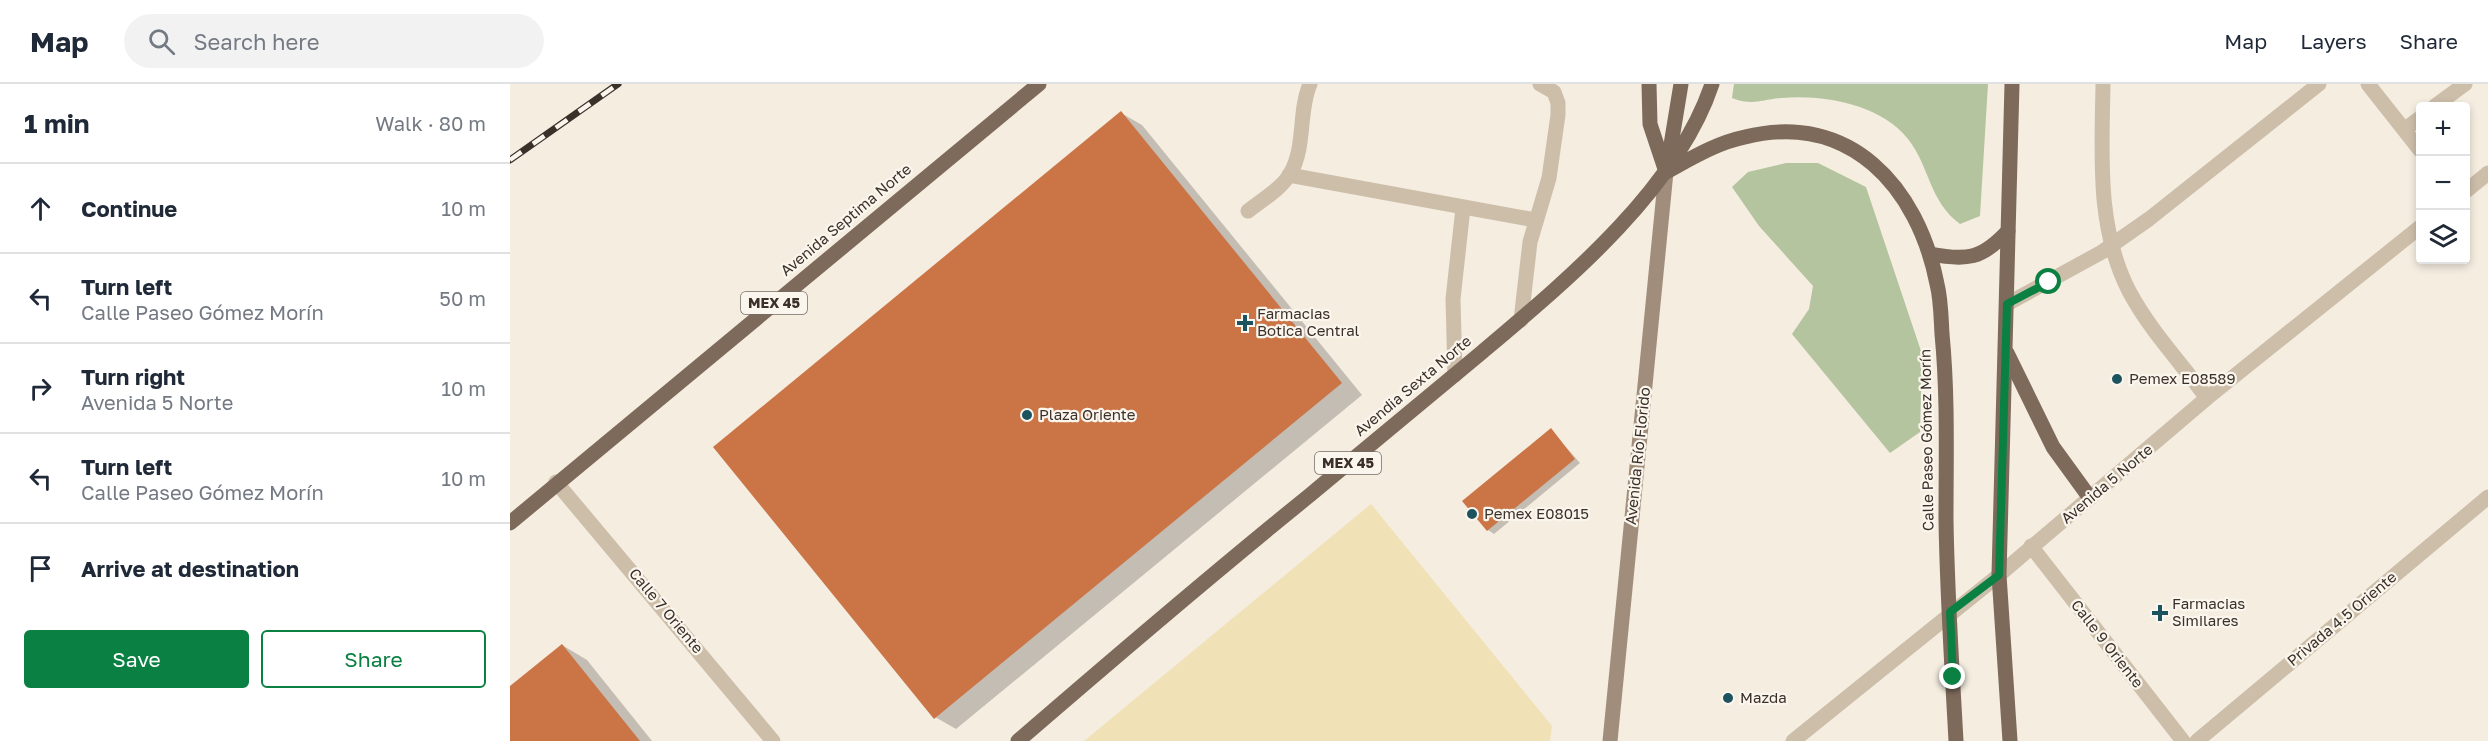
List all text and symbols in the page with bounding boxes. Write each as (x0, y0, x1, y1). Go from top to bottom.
search box (124, 14, 544, 68)
text: Map (30, 25, 88, 58)
icon: search (145, 25, 178, 58)
text: Search here (193, 28, 319, 55)
text: Map (2224, 28, 2267, 54)
text: Layers (2300, 28, 2367, 54)
text: Share (2400, 28, 2458, 54)
map controls (2416, 102, 2470, 264)
button: + (2416, 102, 2470, 156)
text: 1 min (24, 108, 90, 139)
text: Walk · 80 m (375, 111, 486, 135)
button: − (2416, 156, 2470, 210)
street label: Avenida Septima Norte (776, 159, 915, 279)
icon: ahead (24, 192, 57, 225)
text: Continue (81, 195, 177, 222)
text: 10 m (441, 196, 486, 220)
button: layers (2416, 210, 2470, 264)
route start (2035, 268, 2061, 294)
text: Turn left (81, 273, 172, 300)
icon: left (24, 282, 57, 315)
text: 50 m (439, 286, 486, 310)
road number: MEX 45 (741, 292, 807, 314)
text: Calle Paseo Gómez Morín (81, 300, 324, 324)
place label: Farmacias Botica Central (1257, 304, 1360, 339)
marker: Farmacias Botica Central (1238, 316, 1252, 330)
street label: Avendia Sexta Norte (1350, 331, 1475, 439)
street label: Calle Paseo Gómez Morín (1915, 349, 1937, 531)
text: Turn right (81, 363, 185, 390)
place label: Pemex E08589 (2129, 369, 2236, 387)
icon: right (24, 372, 57, 405)
marker: Pemex E08589 (2110, 372, 2124, 386)
text: 10 m (441, 376, 486, 400)
street label: Avenida Río Florido (1621, 386, 1653, 526)
text: Avenida 5 Norte (81, 390, 233, 414)
place label: Plaza Oriente (1039, 405, 1136, 423)
marker: Plaza Oriente (1020, 408, 1034, 422)
street label: Avenida 5 Norte (2057, 439, 2156, 527)
road number: MEX 45 (1315, 452, 1381, 474)
text: Turn left (81, 453, 172, 480)
icon: left (24, 462, 57, 495)
text: 10 m (441, 466, 486, 490)
text: Calle Paseo Gómez Morín (81, 480, 324, 504)
place label: Pemex E08015 (1484, 504, 1589, 522)
marker: Pemex E08015 (1465, 507, 1479, 521)
icon: arrive (24, 552, 57, 585)
text: Arrive at destination (81, 555, 299, 582)
street label: Calle 7 Oriente (626, 564, 708, 657)
street label: Privada 4.5 Oriente (2283, 567, 2400, 669)
place label: Farmacias Similares (2172, 594, 2245, 629)
street label: Calle 9 Oriente (2068, 596, 2148, 691)
marker: Farmacias Similares (2153, 606, 2167, 620)
button: Save (24, 630, 249, 688)
button: Share (261, 630, 486, 688)
route end (1939, 663, 1965, 689)
place label: Mazda (1740, 688, 1787, 706)
marker: Mazda (1721, 691, 1735, 705)

